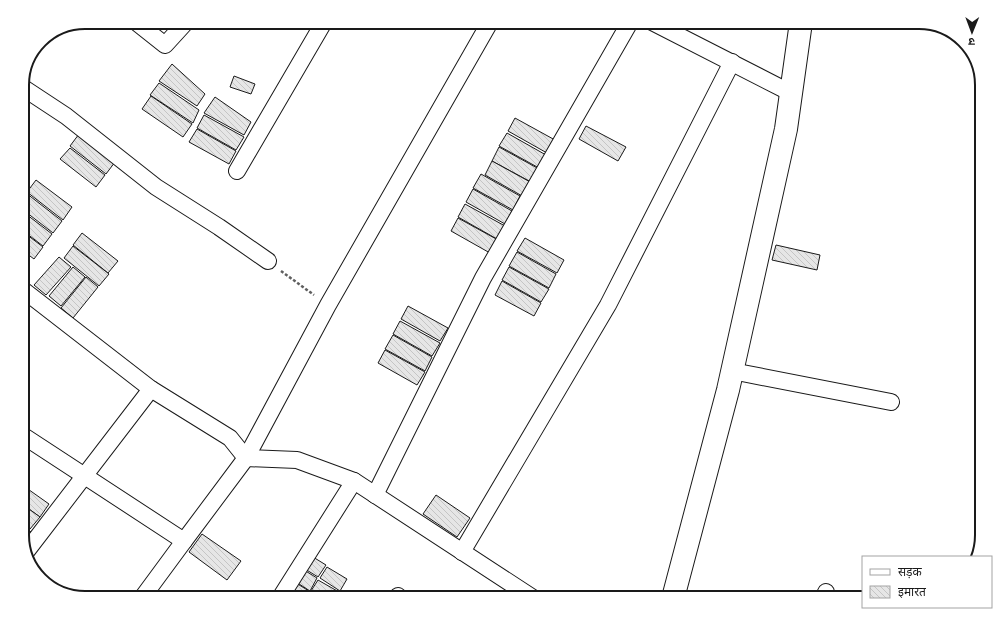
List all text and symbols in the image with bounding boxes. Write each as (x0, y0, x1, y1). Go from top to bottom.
north arrow (952, 12, 992, 52)
text: उ (968, 35, 975, 49)
legend (862, 556, 992, 608)
text: सड़क (898, 564, 923, 579)
text: इमारत (898, 584, 927, 599)

